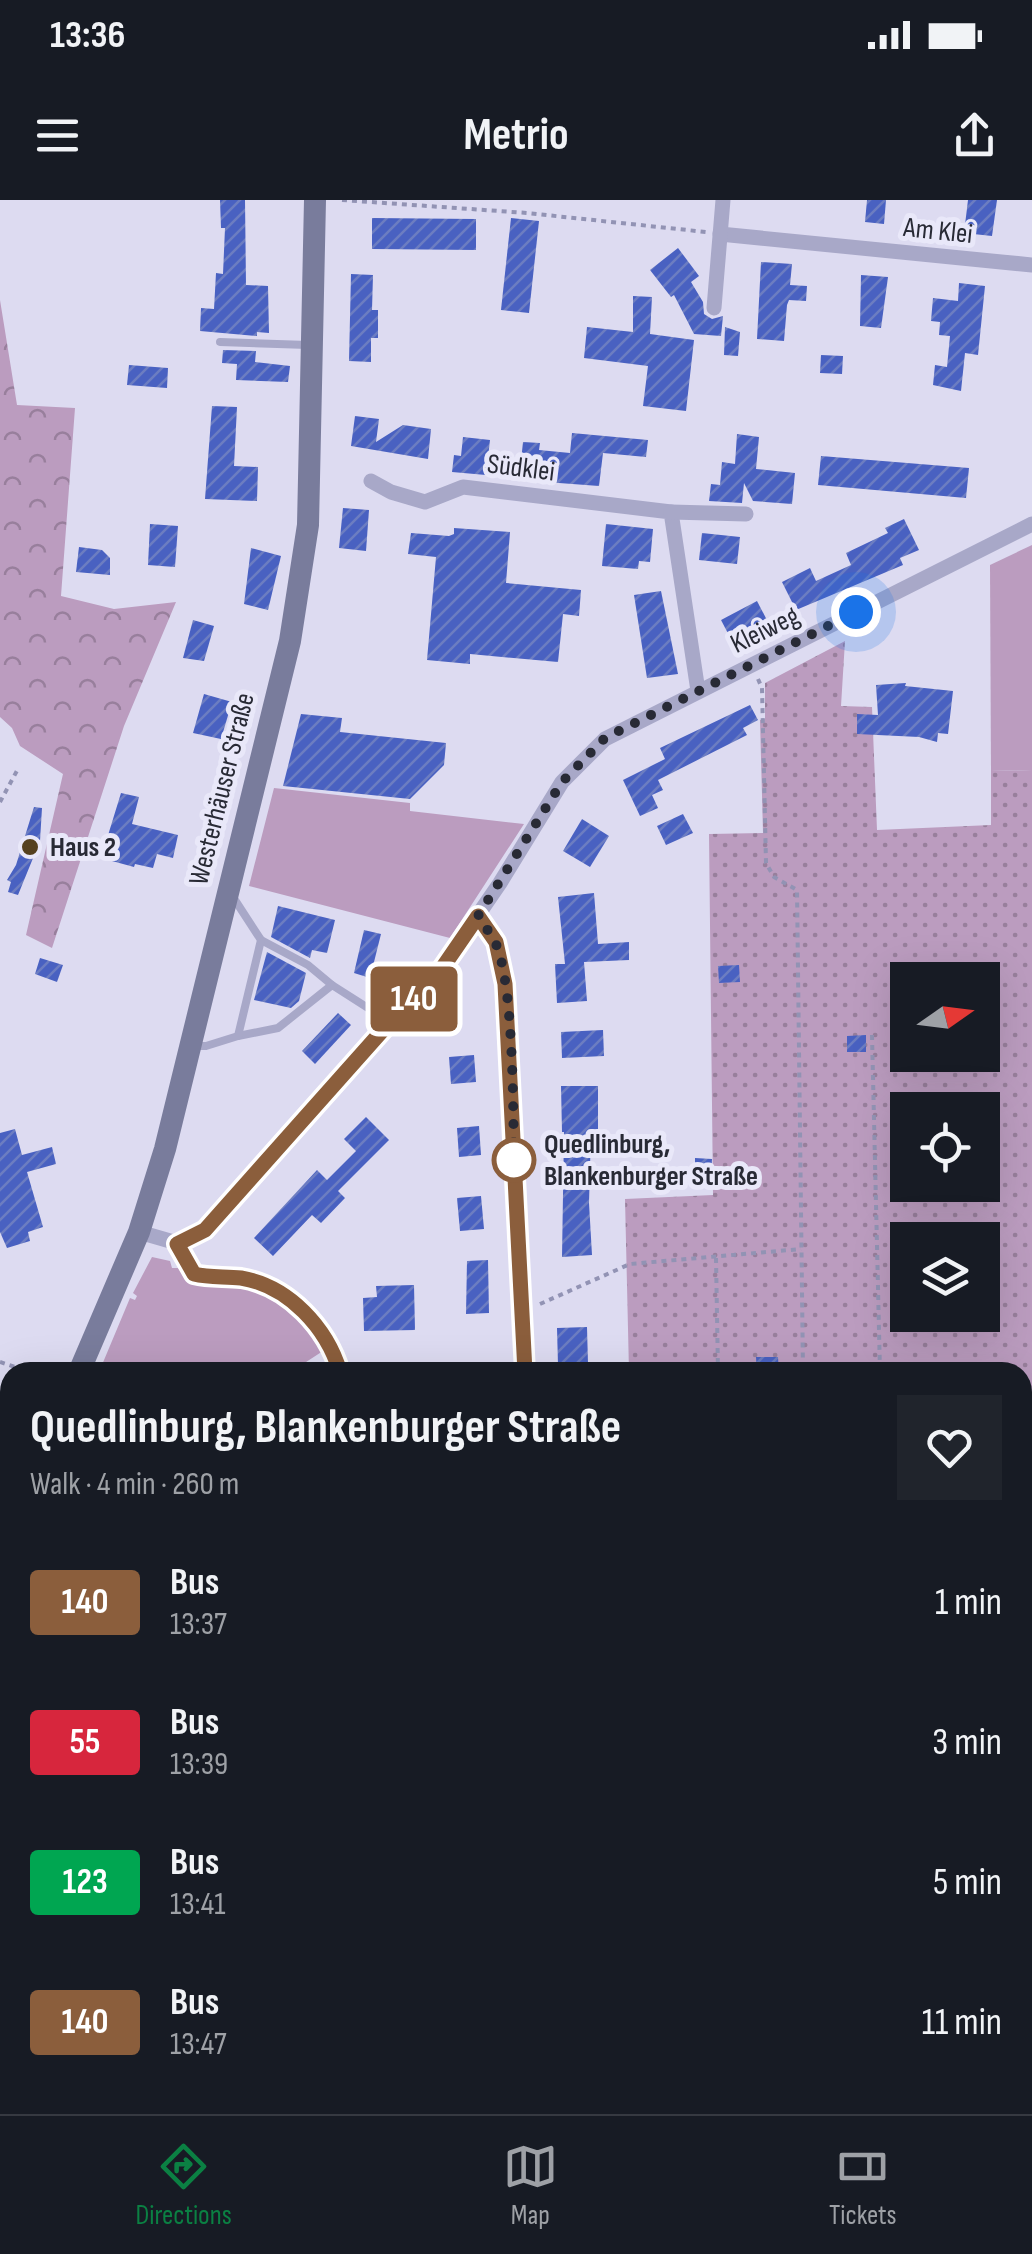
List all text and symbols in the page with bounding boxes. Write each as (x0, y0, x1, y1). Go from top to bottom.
text: 13:36 (50, 13, 125, 58)
icon: menu (30, 108, 85, 163)
text: Metrio (463, 108, 569, 163)
icon: share (947, 108, 1002, 163)
street label: Am Klei (901, 211, 974, 251)
street label: Südklei (485, 447, 557, 489)
your location (831, 587, 881, 637)
street label: Kleiweg (725, 599, 805, 661)
street label: Westerhäuser Straße (182, 690, 262, 888)
place label: Haus 2 (50, 831, 116, 864)
marker: Haus 2 (19, 836, 41, 858)
north arrow (890, 962, 1000, 1072)
map controls (890, 962, 1000, 1332)
line badge: 140 (356, 966, 472, 1032)
text: 140 (391, 978, 437, 1021)
button: locate (890, 1092, 1000, 1202)
place label: Quedlinburg, Blankenburger Straße (544, 1128, 758, 1193)
marker: Quedlinburg, Blankenburger Straße (493, 1139, 535, 1181)
button: layers (890, 1222, 1000, 1332)
button: heart (897, 1395, 1002, 1500)
text: Quedlinburg, Blankenburger Straße (30, 1399, 621, 1456)
text: Walk · 4 min · 260 m (30, 1465, 239, 1504)
text: Bus (170, 1560, 219, 1605)
text: 1 min (935, 1580, 1002, 1625)
text: 140 (62, 1581, 108, 1624)
text: 13:37 (170, 1605, 227, 1644)
text: Bus (170, 1700, 219, 1745)
text: 3 min (932, 1720, 1002, 1765)
text: 55 (70, 1721, 100, 1764)
text: 13:39 (170, 1745, 228, 1784)
text: Bus (170, 1840, 219, 1885)
text: 5 min (933, 1860, 1002, 1905)
text: 123 (62, 1861, 108, 1904)
text: 13:41 (170, 1885, 225, 1924)
text: Bus (170, 1980, 219, 2025)
text: 11 min (922, 2000, 1002, 2045)
text: 140 (62, 2001, 108, 2044)
text: 13:47 (170, 2025, 227, 2064)
tab: Directions (136, 2139, 232, 2232)
tab: Map (503, 2139, 558, 2232)
tab: Tickets (829, 2139, 896, 2232)

